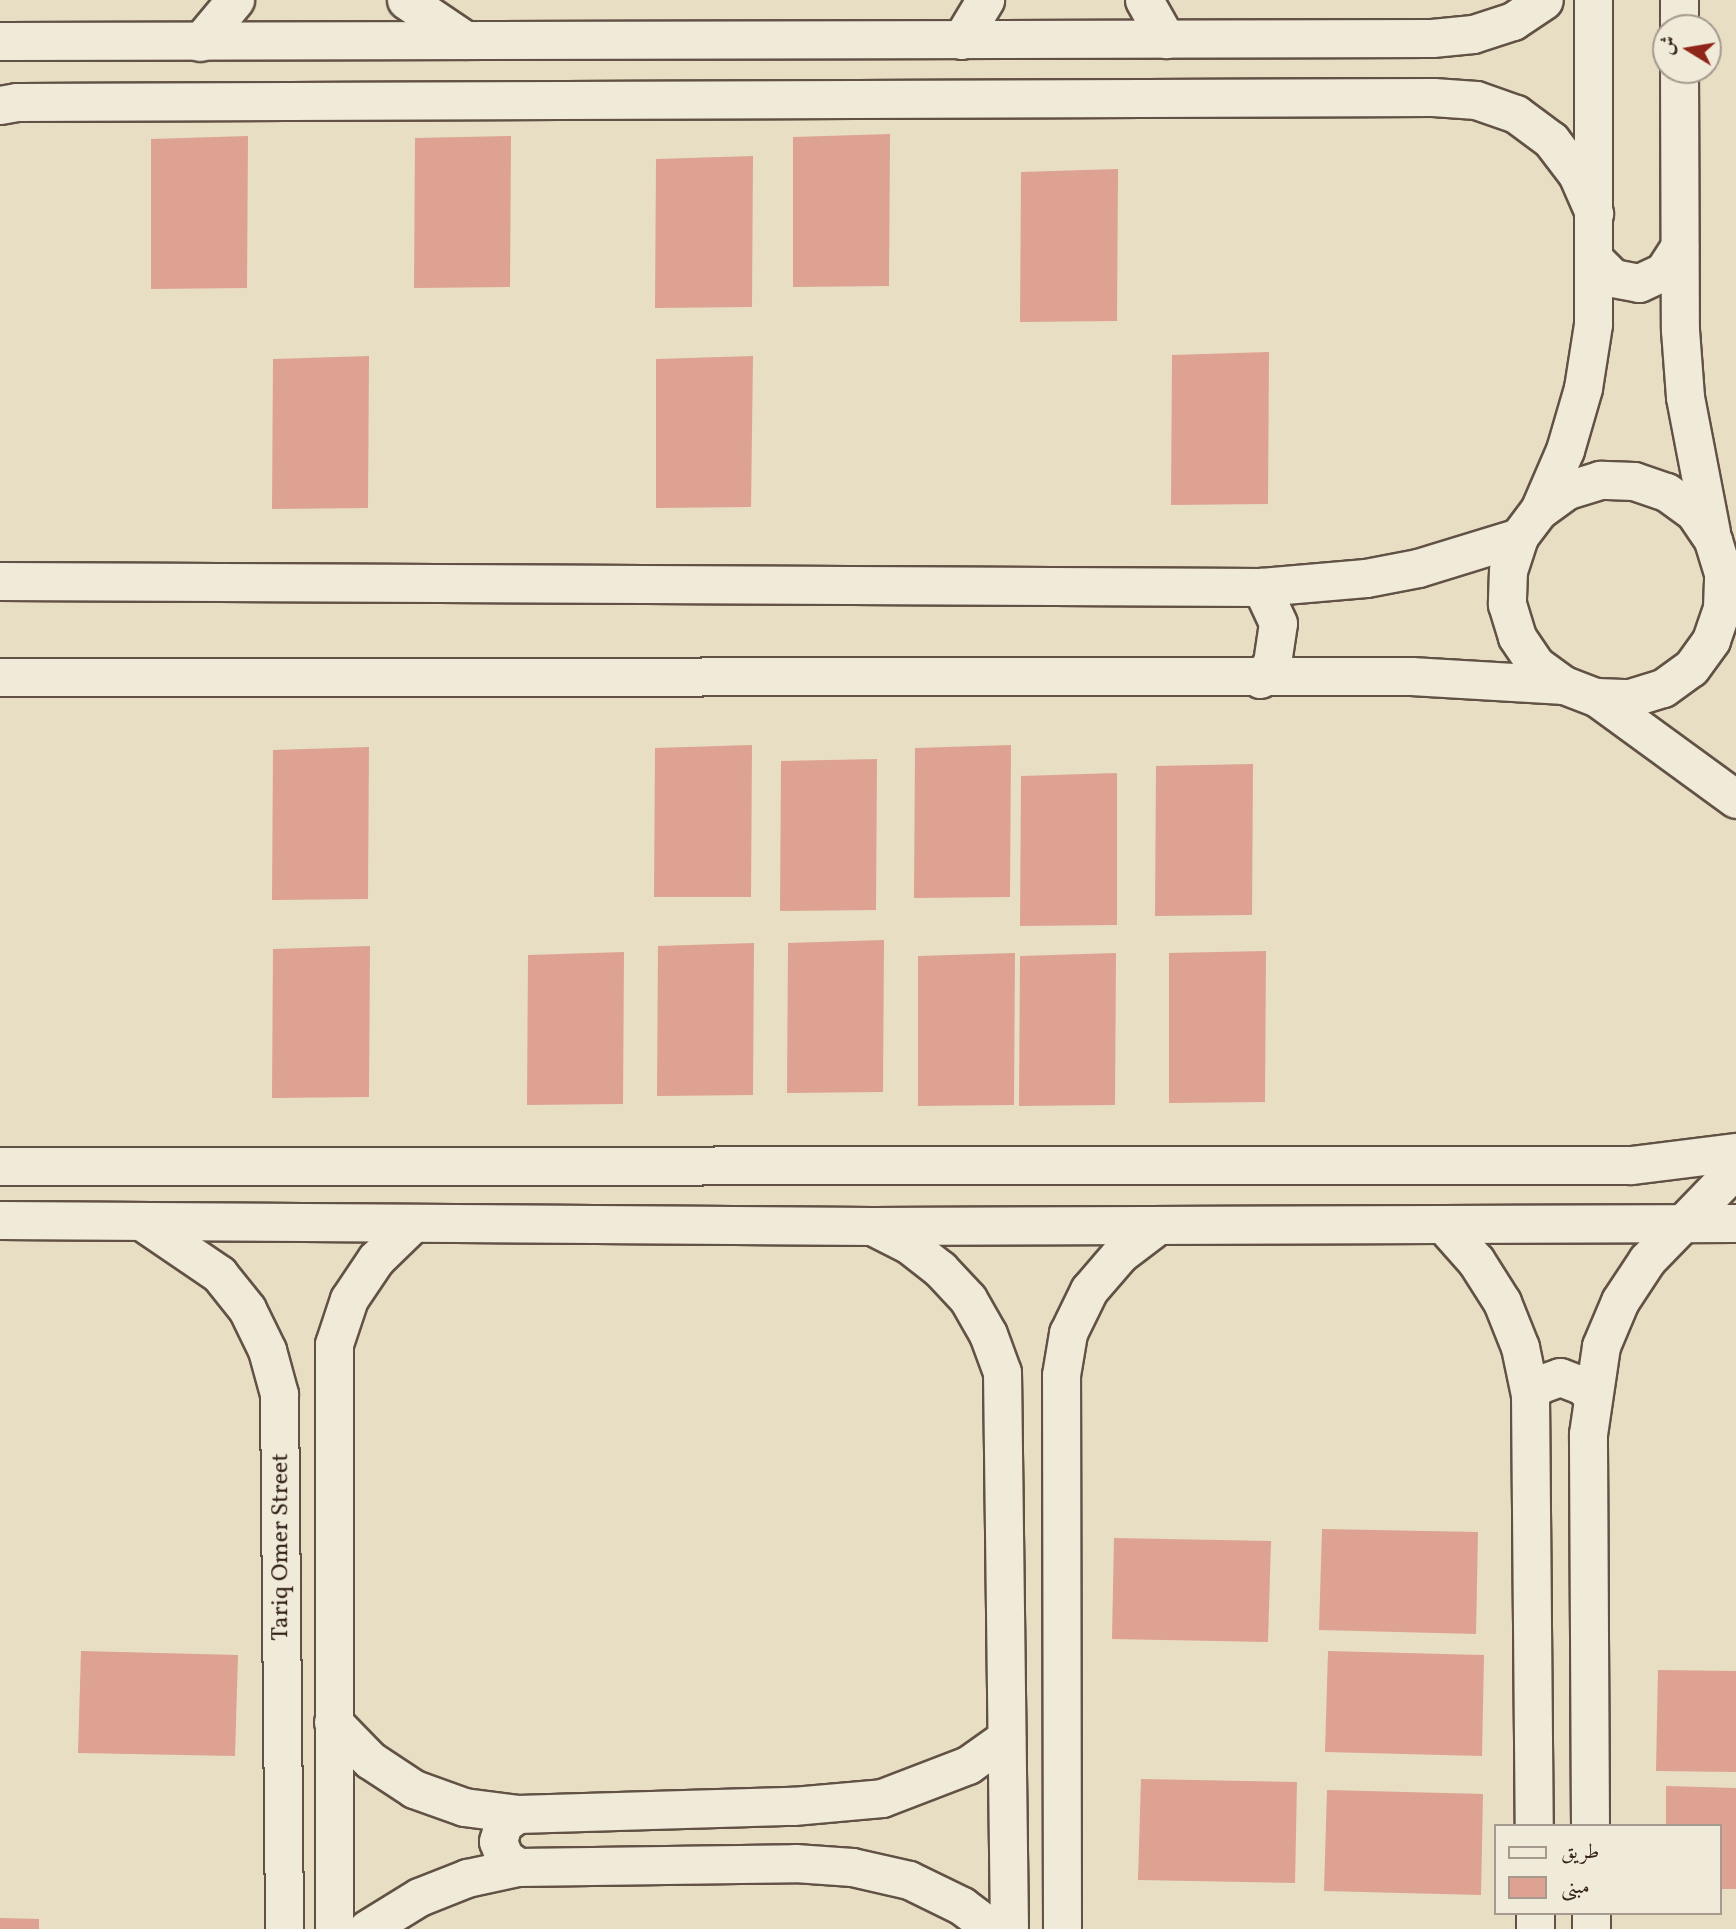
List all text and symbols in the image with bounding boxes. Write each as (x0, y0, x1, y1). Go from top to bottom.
north arrow (1652, 14, 1722, 84)
text: ش (1654, 34, 1683, 57)
street label: Tariq Omer Street (268, 1453, 296, 1641)
legend (1494, 1824, 1722, 1915)
text: طريق (1561, 1838, 1599, 1867)
text: مبنى (1561, 1873, 1590, 1902)

